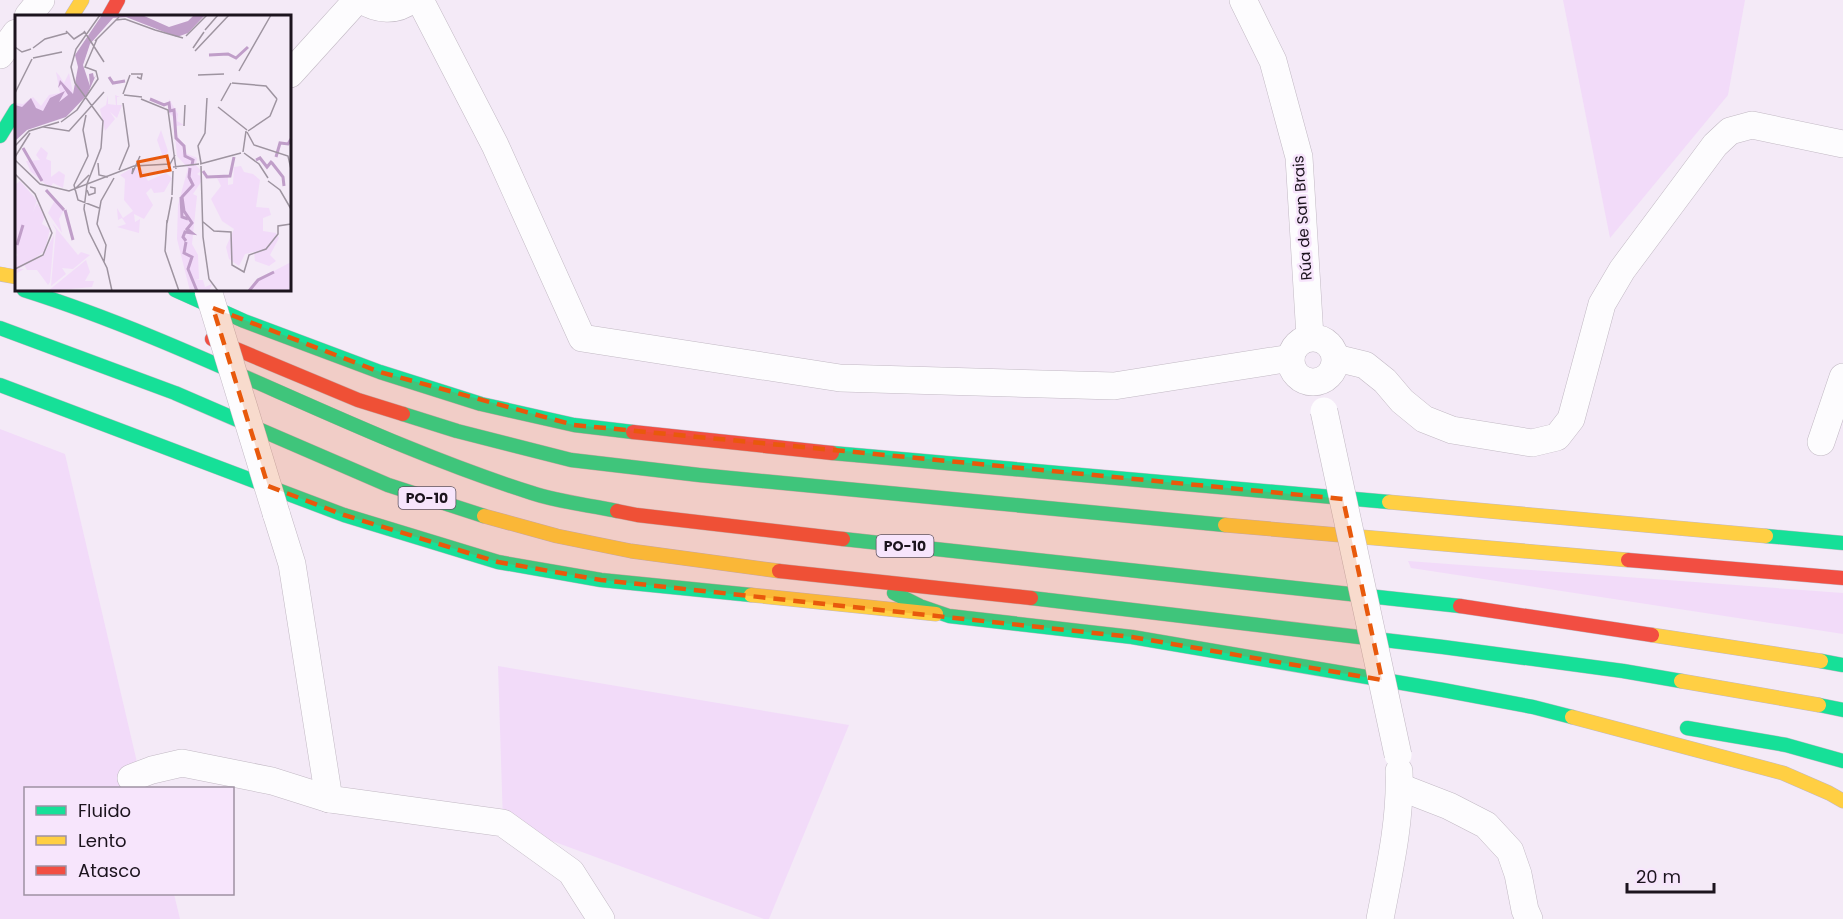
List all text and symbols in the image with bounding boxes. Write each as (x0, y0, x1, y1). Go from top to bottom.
inset map (15, 15, 291, 291)
street label: Rúa de San Brais (1287, 155, 1317, 281)
road number: PO-10 (398, 487, 456, 509)
road number: PO-10 (876, 535, 934, 557)
legend (24, 787, 234, 895)
text: Fluido (78, 798, 131, 823)
text: Lento (78, 828, 127, 853)
scale bar (1627, 856, 1714, 894)
text: Atasco (78, 858, 141, 883)
text: 20 m (1636, 864, 1681, 889)

